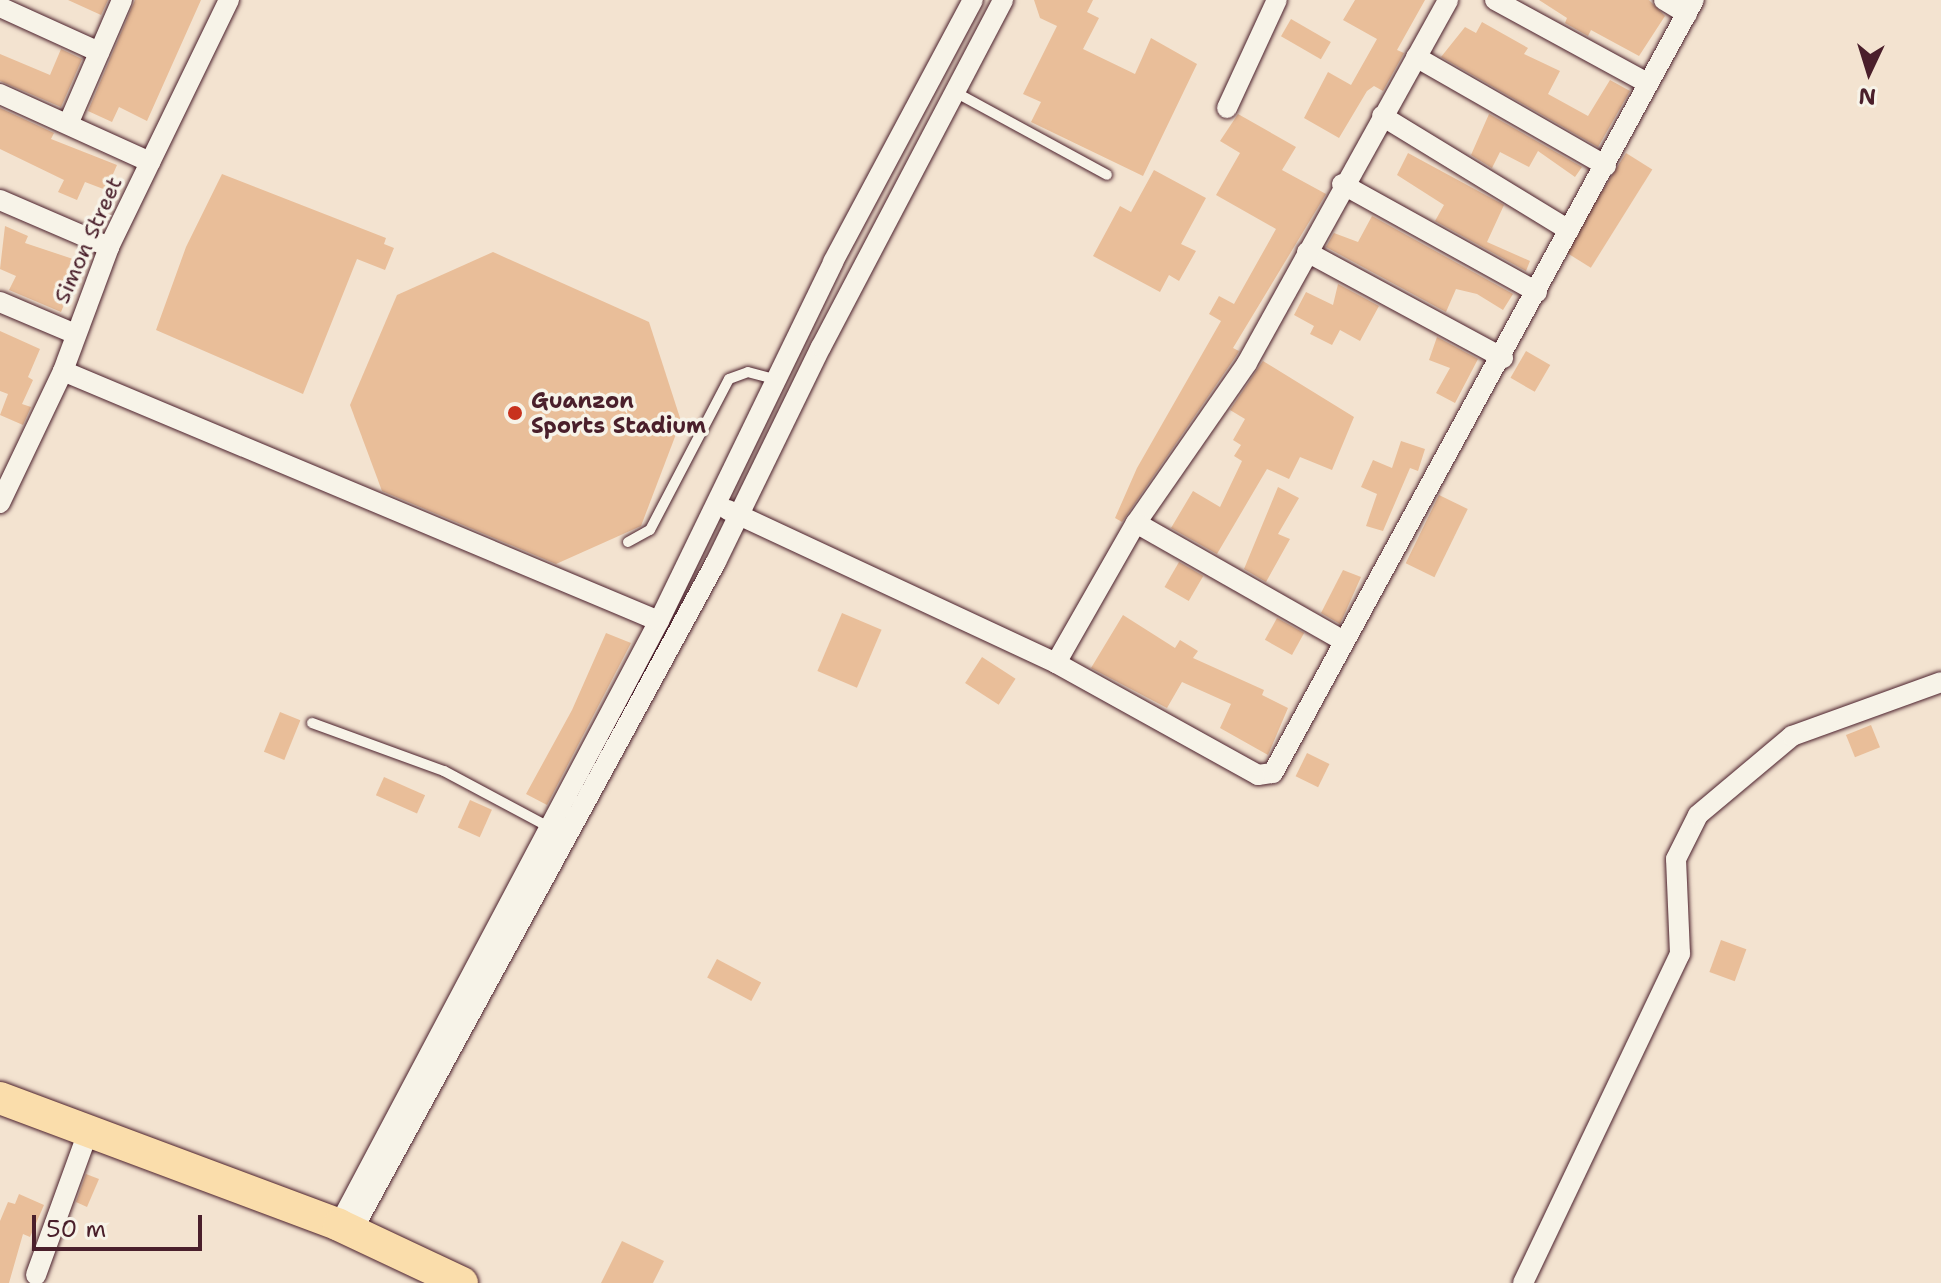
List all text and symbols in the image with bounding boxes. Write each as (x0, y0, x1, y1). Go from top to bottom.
north arrow (1829, 32, 1909, 112)
text: N (1858, 81, 1877, 112)
street label: Simon Street (48, 173, 128, 307)
place label: Guanzon Sports Stadium (531, 387, 706, 438)
marker: Guanzon Sports Stadium (506, 404, 524, 422)
scale bar (36, 1199, 206, 1249)
text: 50 m (46, 1213, 106, 1245)

